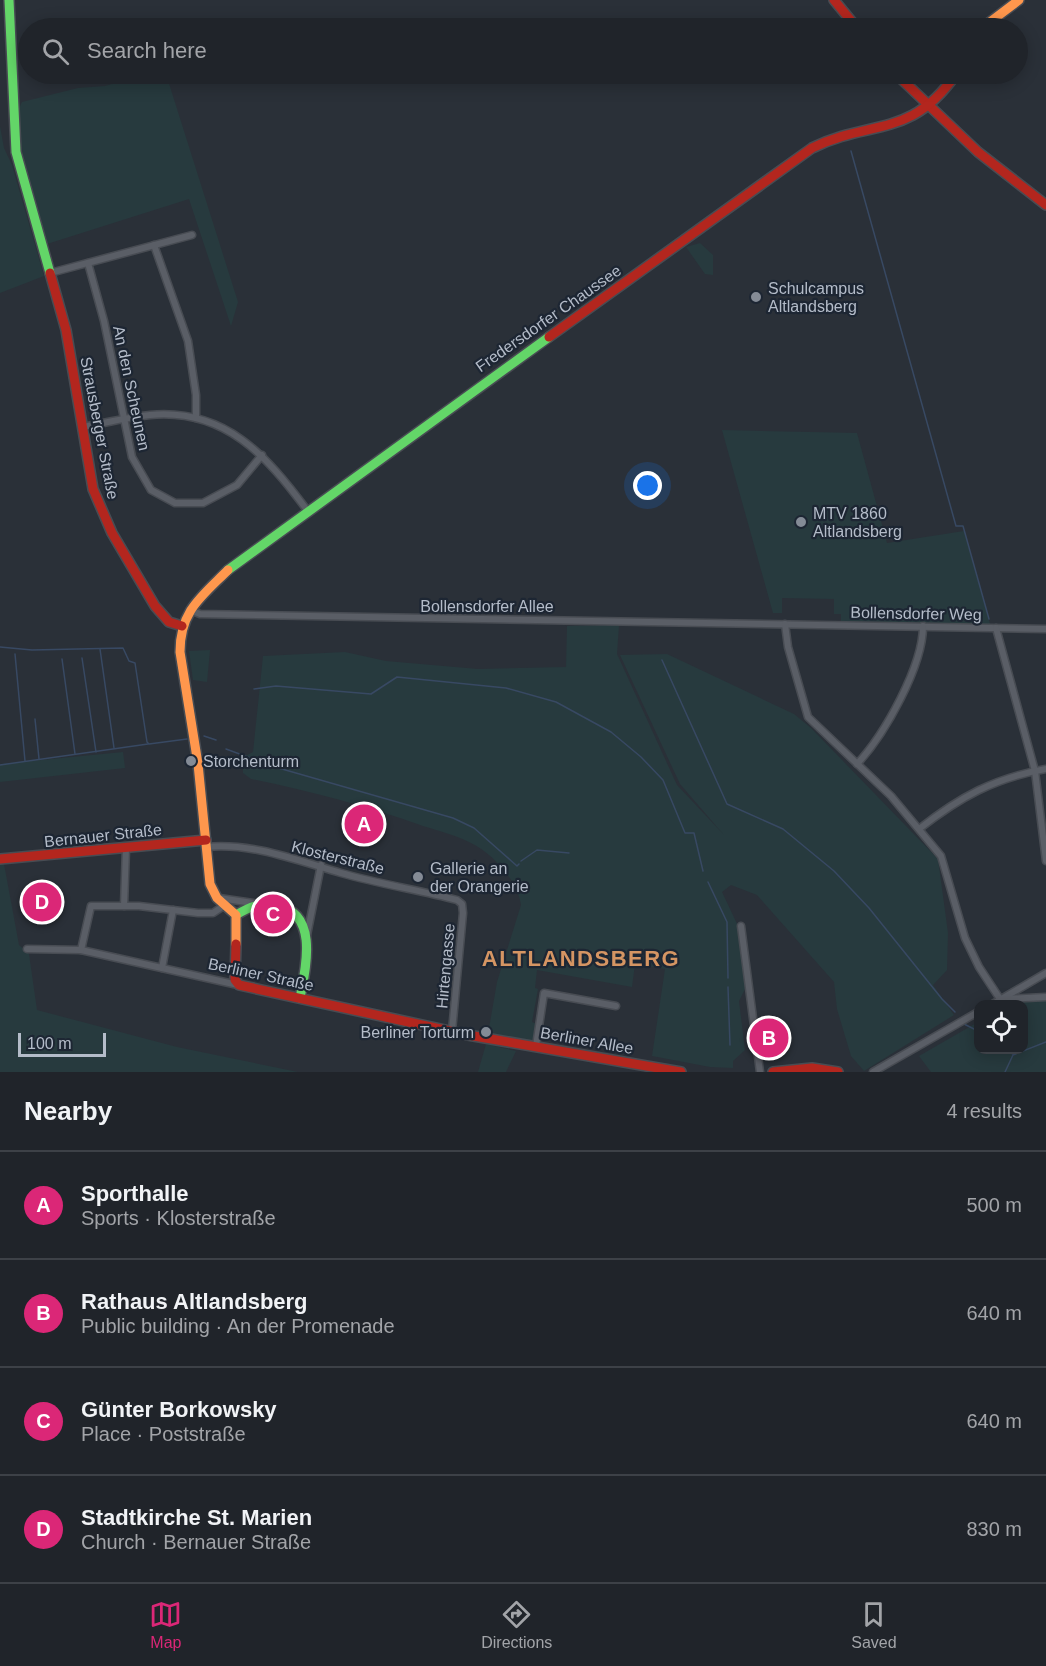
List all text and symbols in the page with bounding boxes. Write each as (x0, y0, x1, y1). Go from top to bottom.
search box (18, 18, 1028, 84)
icon: search (39, 35, 72, 68)
text: Search here (87, 38, 207, 63)
street label: Fredersdorfer Chaussee (472, 262, 624, 375)
place label: Schulcampus Altlandsberg (768, 280, 864, 315)
marker: Schulcampus Altlandsberg (749, 290, 763, 304)
street label: An den Scheunen (110, 324, 153, 452)
street label: Strausberger Straße (77, 355, 122, 501)
your location (633, 471, 662, 500)
place label: MTV 1860 Altlandsberg (813, 505, 902, 540)
marker: MTV 1860 Altlandsberg (794, 515, 808, 529)
street label: Bollensdorfer Allee (420, 598, 554, 615)
street label: Bollensdorfer Weg (850, 604, 982, 623)
place label: Storchenturm (203, 753, 299, 770)
marker: Storchenturm (184, 754, 198, 768)
pin: A (344, 802, 384, 846)
street label: Bernauer Straße (43, 821, 163, 850)
street label: Klosterstraße (290, 838, 386, 877)
place label: Gallerie an der Orangerie (430, 860, 529, 895)
marker: Gallerie an der Orangerie (411, 870, 425, 884)
pin: D (22, 880, 62, 924)
pin: C (254, 892, 292, 936)
street label: Hirtengasse (433, 923, 458, 1009)
district label: ALTLANDSBERG (482, 946, 680, 971)
street label: Berliner Straße (207, 955, 315, 994)
map controls (974, 1000, 1028, 1054)
button: locate (974, 1000, 1028, 1054)
pin: B (750, 1016, 788, 1060)
place label: Berliner Torturm (360, 1024, 474, 1041)
street label: Berliner Allee (539, 1024, 635, 1057)
marker: Berliner Torturm (479, 1025, 493, 1039)
scale bar (18, 1030, 106, 1058)
text: 100 m (27, 1035, 71, 1052)
text: Nearby (24, 1096, 112, 1126)
text: 4 results (946, 1100, 1022, 1122)
text: Sporthalle (81, 1181, 189, 1206)
text: A (36, 1194, 51, 1216)
text: 500 m (966, 1194, 1022, 1216)
text: Sports · Klosterstraße (81, 1207, 276, 1229)
text: Rathaus Altlandsberg (81, 1289, 308, 1314)
text: B (36, 1302, 51, 1324)
text: 640 m (966, 1302, 1022, 1324)
text: Public building · An der Promenade (81, 1315, 395, 1337)
text: Günter Borkowsky (81, 1397, 277, 1422)
text: C (36, 1410, 51, 1432)
text: 640 m (966, 1410, 1022, 1432)
text: Place · Poststraße (81, 1423, 246, 1445)
text: Stadtkirche St. Marien (81, 1505, 312, 1530)
text: D (36, 1518, 51, 1540)
text: 830 m (966, 1518, 1022, 1540)
text: Church · Bernauer Straße (81, 1531, 311, 1553)
tab: Map (149, 1598, 182, 1652)
tab: Directions (481, 1598, 552, 1652)
tab: Saved (851, 1598, 897, 1652)

